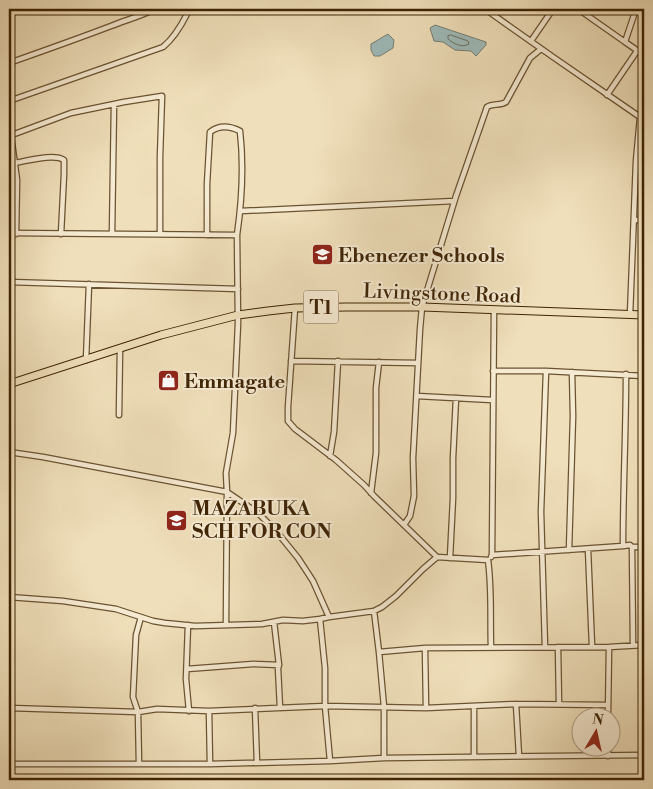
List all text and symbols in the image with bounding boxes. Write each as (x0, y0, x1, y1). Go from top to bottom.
school or university icon: Ebenezer Schools (310, 243, 334, 267)
place label: Ebenezer Schools (338, 244, 505, 269)
street label: Livingstone Road (362, 279, 522, 310)
road number: T1 (304, 290, 338, 324)
shop icon: Emmagate (156, 369, 180, 393)
place label: Emmagate (184, 370, 286, 395)
place label: MAZABUKA SCH FOR CON (192, 497, 332, 545)
school or university icon: MAZABUKA SCH FOR CON (164, 508, 188, 532)
north arrow (570, 706, 620, 756)
text: N (591, 710, 605, 730)

